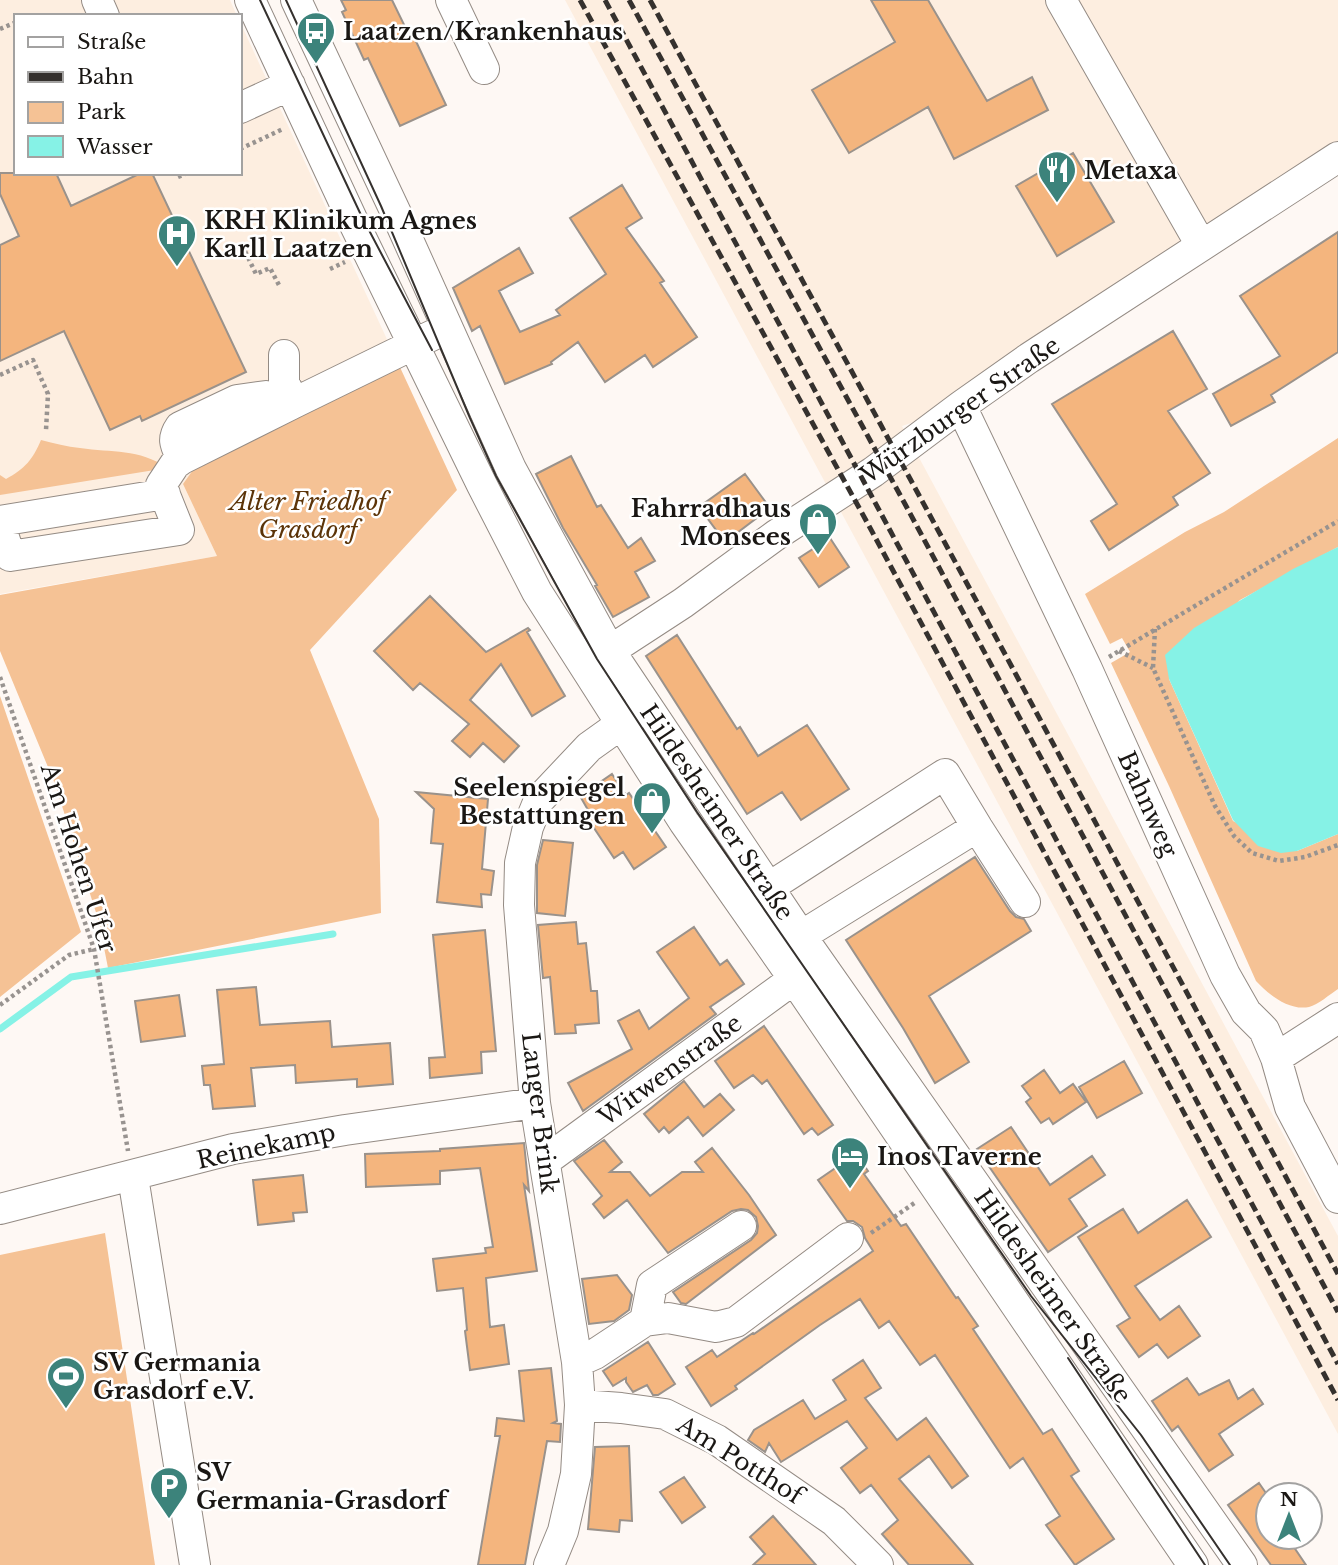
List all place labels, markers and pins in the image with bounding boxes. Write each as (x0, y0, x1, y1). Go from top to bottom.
bus stop icon: Laatzen/Krankenhaus (295, 10, 337, 65)
place label: Laatzen/Krankenhaus (343, 17, 623, 46)
restaurant icon: Metaxa (1036, 149, 1078, 204)
place label: Metaxa (1084, 156, 1177, 185)
place label: KRH Klinikum Agnes Karll Laatzen (204, 206, 477, 263)
hospital icon: KRH Klinikum Agnes Karll Laatzen (156, 213, 198, 268)
place label: Fahrradhaus Monsees (631, 494, 791, 551)
shop icon: Fahrradhaus Monsees (797, 501, 839, 556)
place label: Seelenspiegel Bestattungen (453, 773, 626, 830)
shop icon: Seelenspiegel Bestattungen (631, 780, 673, 835)
hotel icon: Inos Taverne (829, 1135, 871, 1190)
place label: Inos Taverne (877, 1142, 1042, 1171)
place label: SV Germania Grasdorf e.V. (93, 1348, 261, 1405)
sports icon: SV Germania Grasdorf e.V. (45, 1355, 87, 1410)
place label: SV Germania-Grasdorf (196, 1458, 450, 1515)
parking icon: SV Germania-Grasdorf (148, 1465, 190, 1520)

